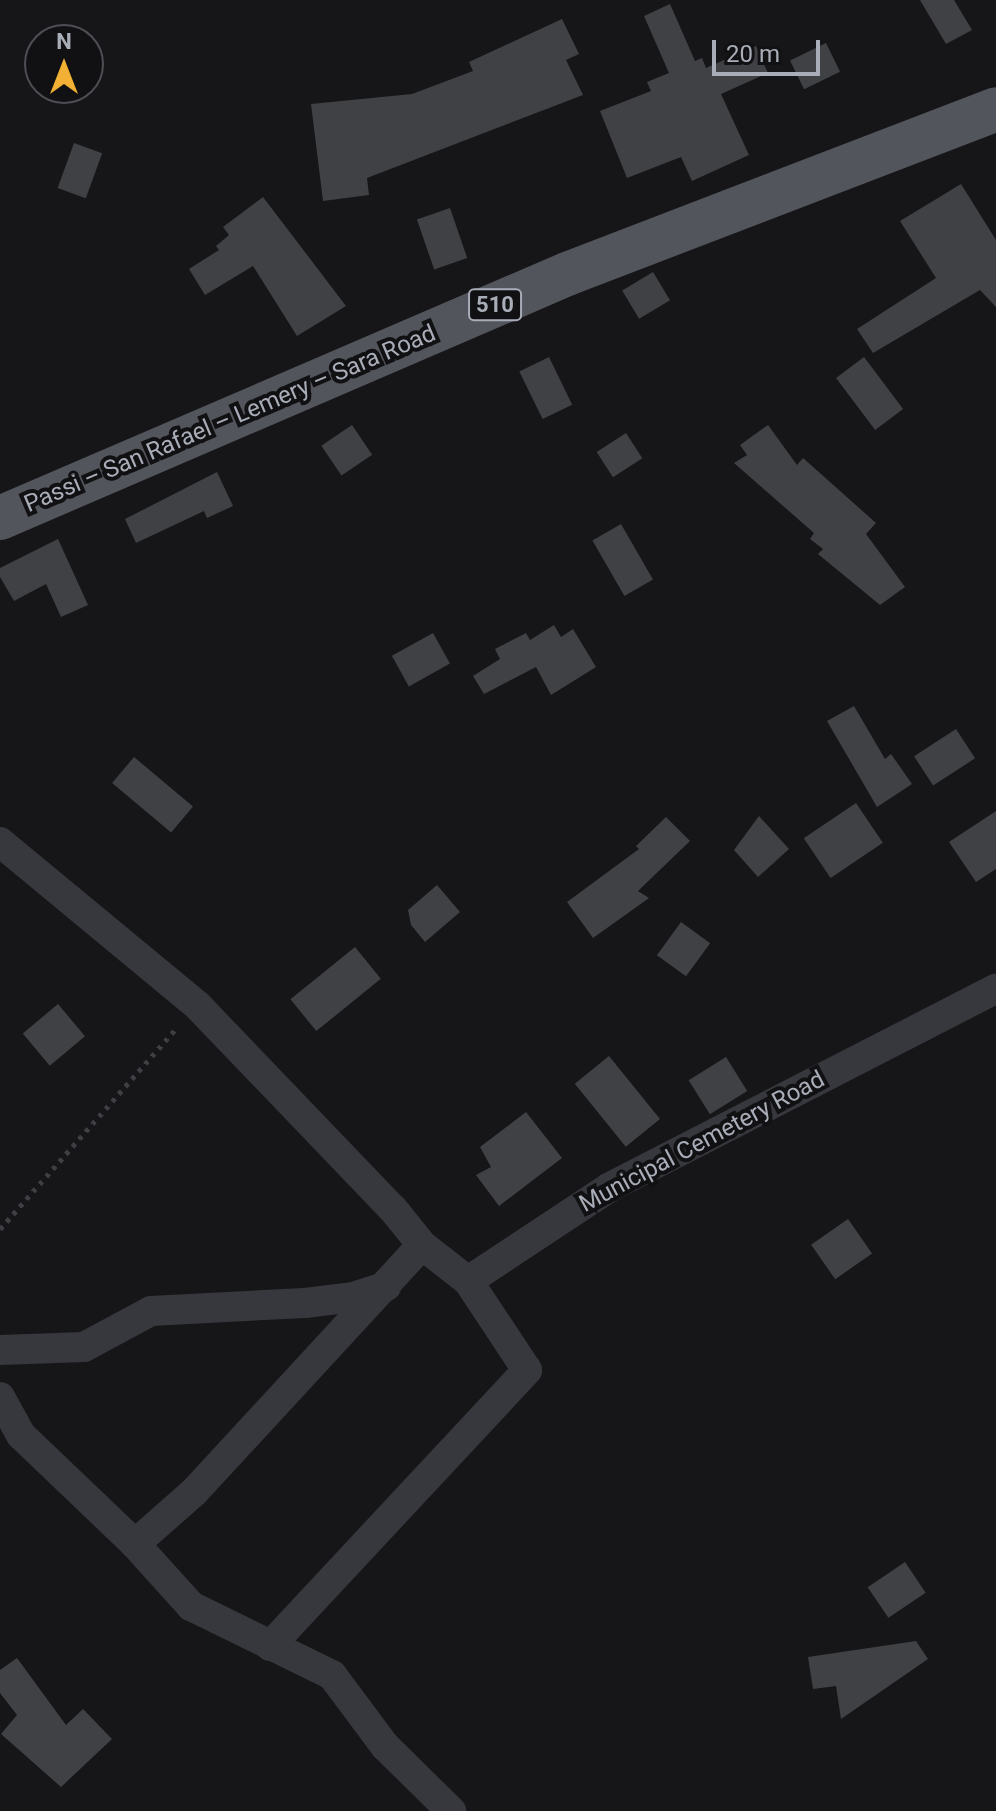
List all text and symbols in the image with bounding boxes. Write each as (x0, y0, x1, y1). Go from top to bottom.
north arrow (24, 24, 104, 104)
scale bar (716, 24, 824, 74)
text: N (56, 29, 72, 54)
text: 20 m (726, 40, 780, 68)
road number: 510 (467, 287, 523, 323)
street label: Passi – San Rafael – Lemery – Sara Road (20, 319, 440, 519)
street label: Municipal Cemetery Road (575, 1065, 829, 1219)

